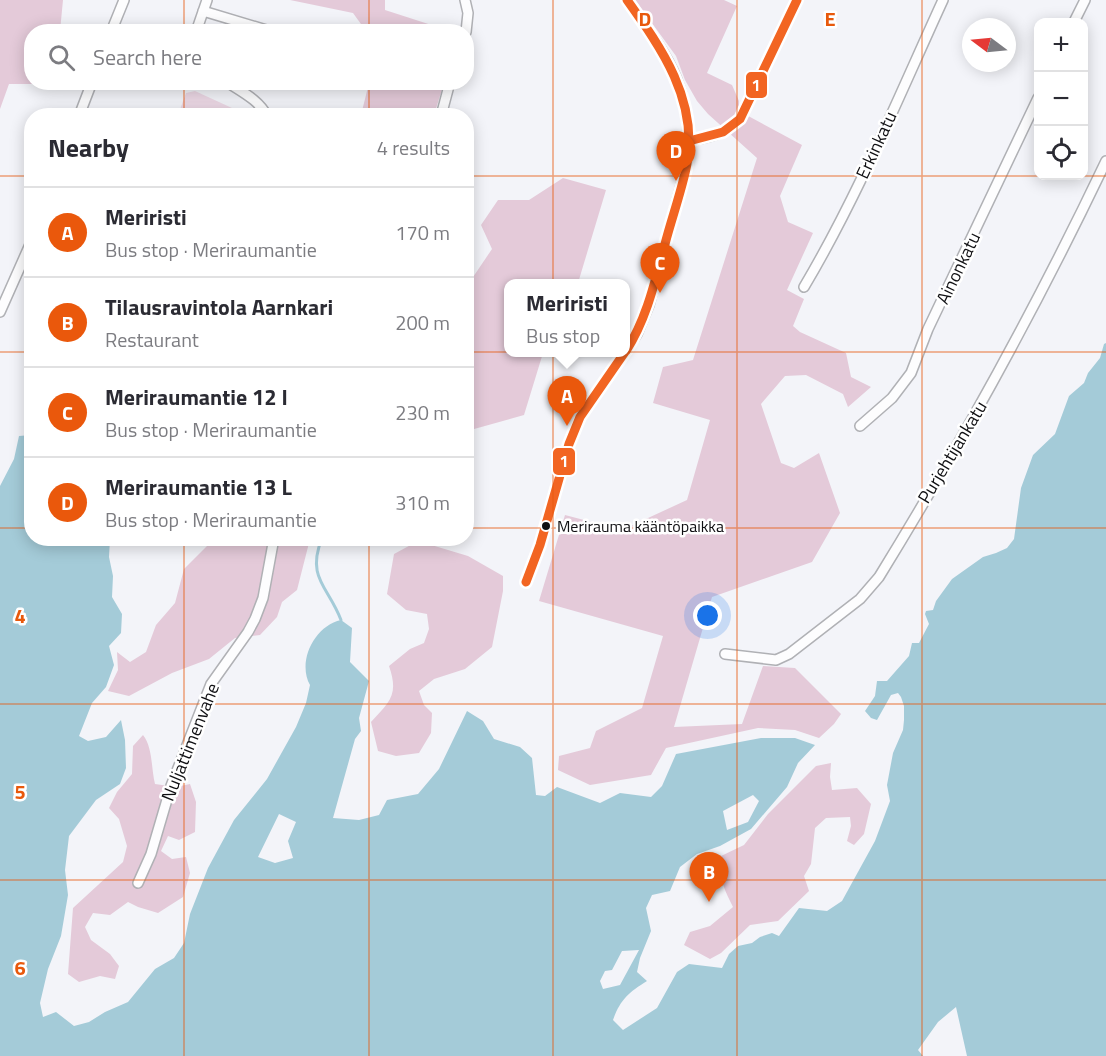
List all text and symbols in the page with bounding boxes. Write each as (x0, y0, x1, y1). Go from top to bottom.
text: D (639, 3, 651, 34)
text: E (824, 3, 836, 34)
north arrow (962, 18, 1016, 72)
map controls (1034, 18, 1088, 180)
button: + (1034, 18, 1088, 72)
search box (24, 24, 474, 90)
text: Search here (93, 40, 202, 74)
icon: search (45, 41, 78, 74)
line badge: 1 (745, 71, 768, 99)
button: − (1034, 72, 1088, 126)
text: 1 (752, 73, 760, 97)
street label: Erkinkatu (849, 107, 903, 183)
button: locate (1034, 126, 1088, 180)
text: Nearby (48, 128, 129, 167)
text: 4 results (377, 132, 450, 163)
pin: D (656, 132, 696, 181)
text: Meriristi (105, 200, 187, 234)
text: A (61, 217, 74, 248)
text: 170 m (395, 217, 450, 248)
street label: Ainonkatu (929, 227, 987, 309)
text: Bus stop · Meriraumantie (105, 234, 317, 265)
pin: C (640, 244, 680, 293)
popup (504, 279, 630, 357)
text: Meriristi (526, 286, 608, 320)
text: Tilausravintola Aarnkari (105, 290, 333, 324)
text: B (61, 307, 74, 338)
text: 200 m (395, 307, 450, 338)
text: Bus stop (526, 320, 600, 351)
text: Restaurant (105, 324, 199, 355)
pin: A (548, 376, 586, 426)
text: Meriraumantie 12 I (105, 380, 288, 414)
street label: Purjehtijankatu (911, 396, 993, 508)
text: C (62, 397, 73, 428)
text: 230 m (395, 397, 450, 428)
text: Bus stop · Meriraumantie (105, 414, 317, 445)
line badge: 1 (552, 447, 576, 476)
text: 1 (560, 449, 568, 473)
text: Meriraumantie 13 L (105, 470, 292, 504)
text: D (61, 487, 74, 518)
text: 310 m (395, 487, 450, 518)
text: Bus stop · Meriraumantie (105, 504, 317, 535)
place label: Merirauma kääntöpaikka (557, 514, 724, 538)
marker: Merirauma kääntöpaikka (540, 520, 552, 532)
text: 4 (14, 600, 26, 631)
your location (693, 601, 722, 630)
street label: Nuljattimenvahe (154, 679, 226, 805)
text: 5 (14, 776, 26, 807)
pin: B (690, 852, 728, 902)
text: 6 (14, 952, 26, 983)

